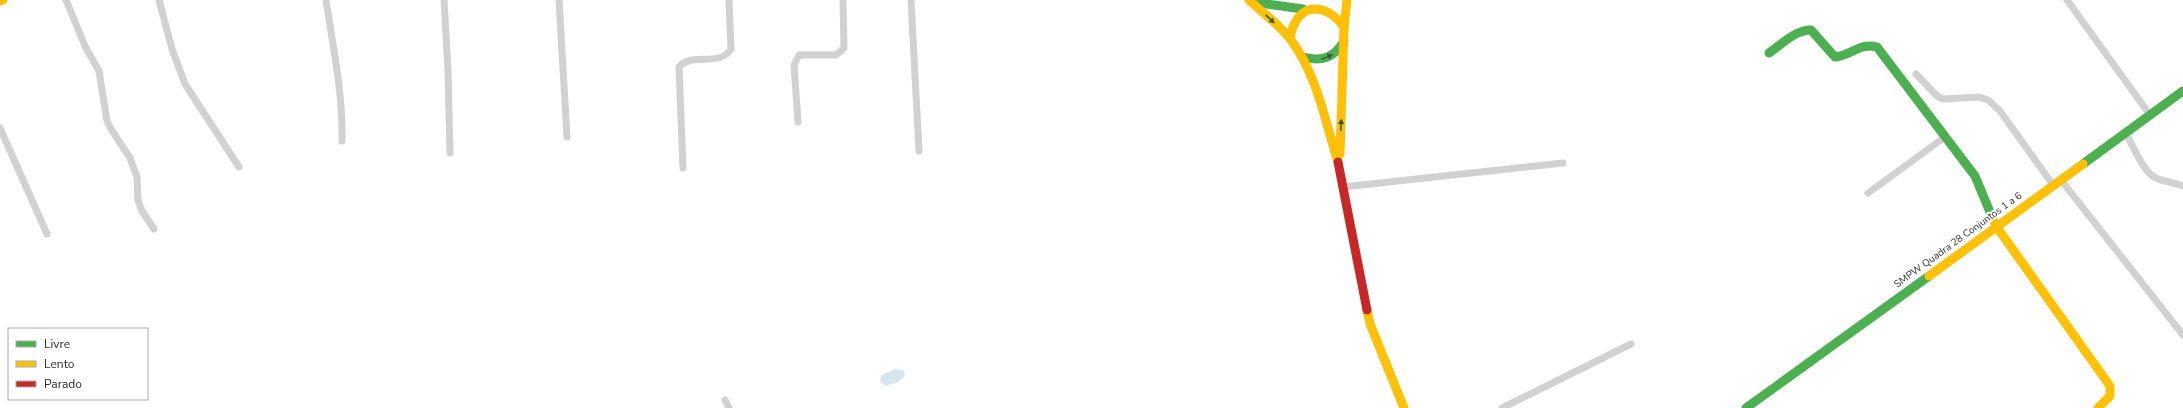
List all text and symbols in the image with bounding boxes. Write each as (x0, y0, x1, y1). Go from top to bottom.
one-way arrow (1265, 14, 1274, 23)
one-way arrow (1322, 54, 1334, 60)
one-way arrow (1338, 118, 1344, 131)
street label: SMPW Quadra 28 Conjuntos 1 a 6 (1891, 189, 2025, 291)
legend (8, 328, 148, 400)
text: Livre (44, 336, 70, 352)
text: Lento (44, 356, 75, 372)
text: Parado (44, 376, 82, 392)

